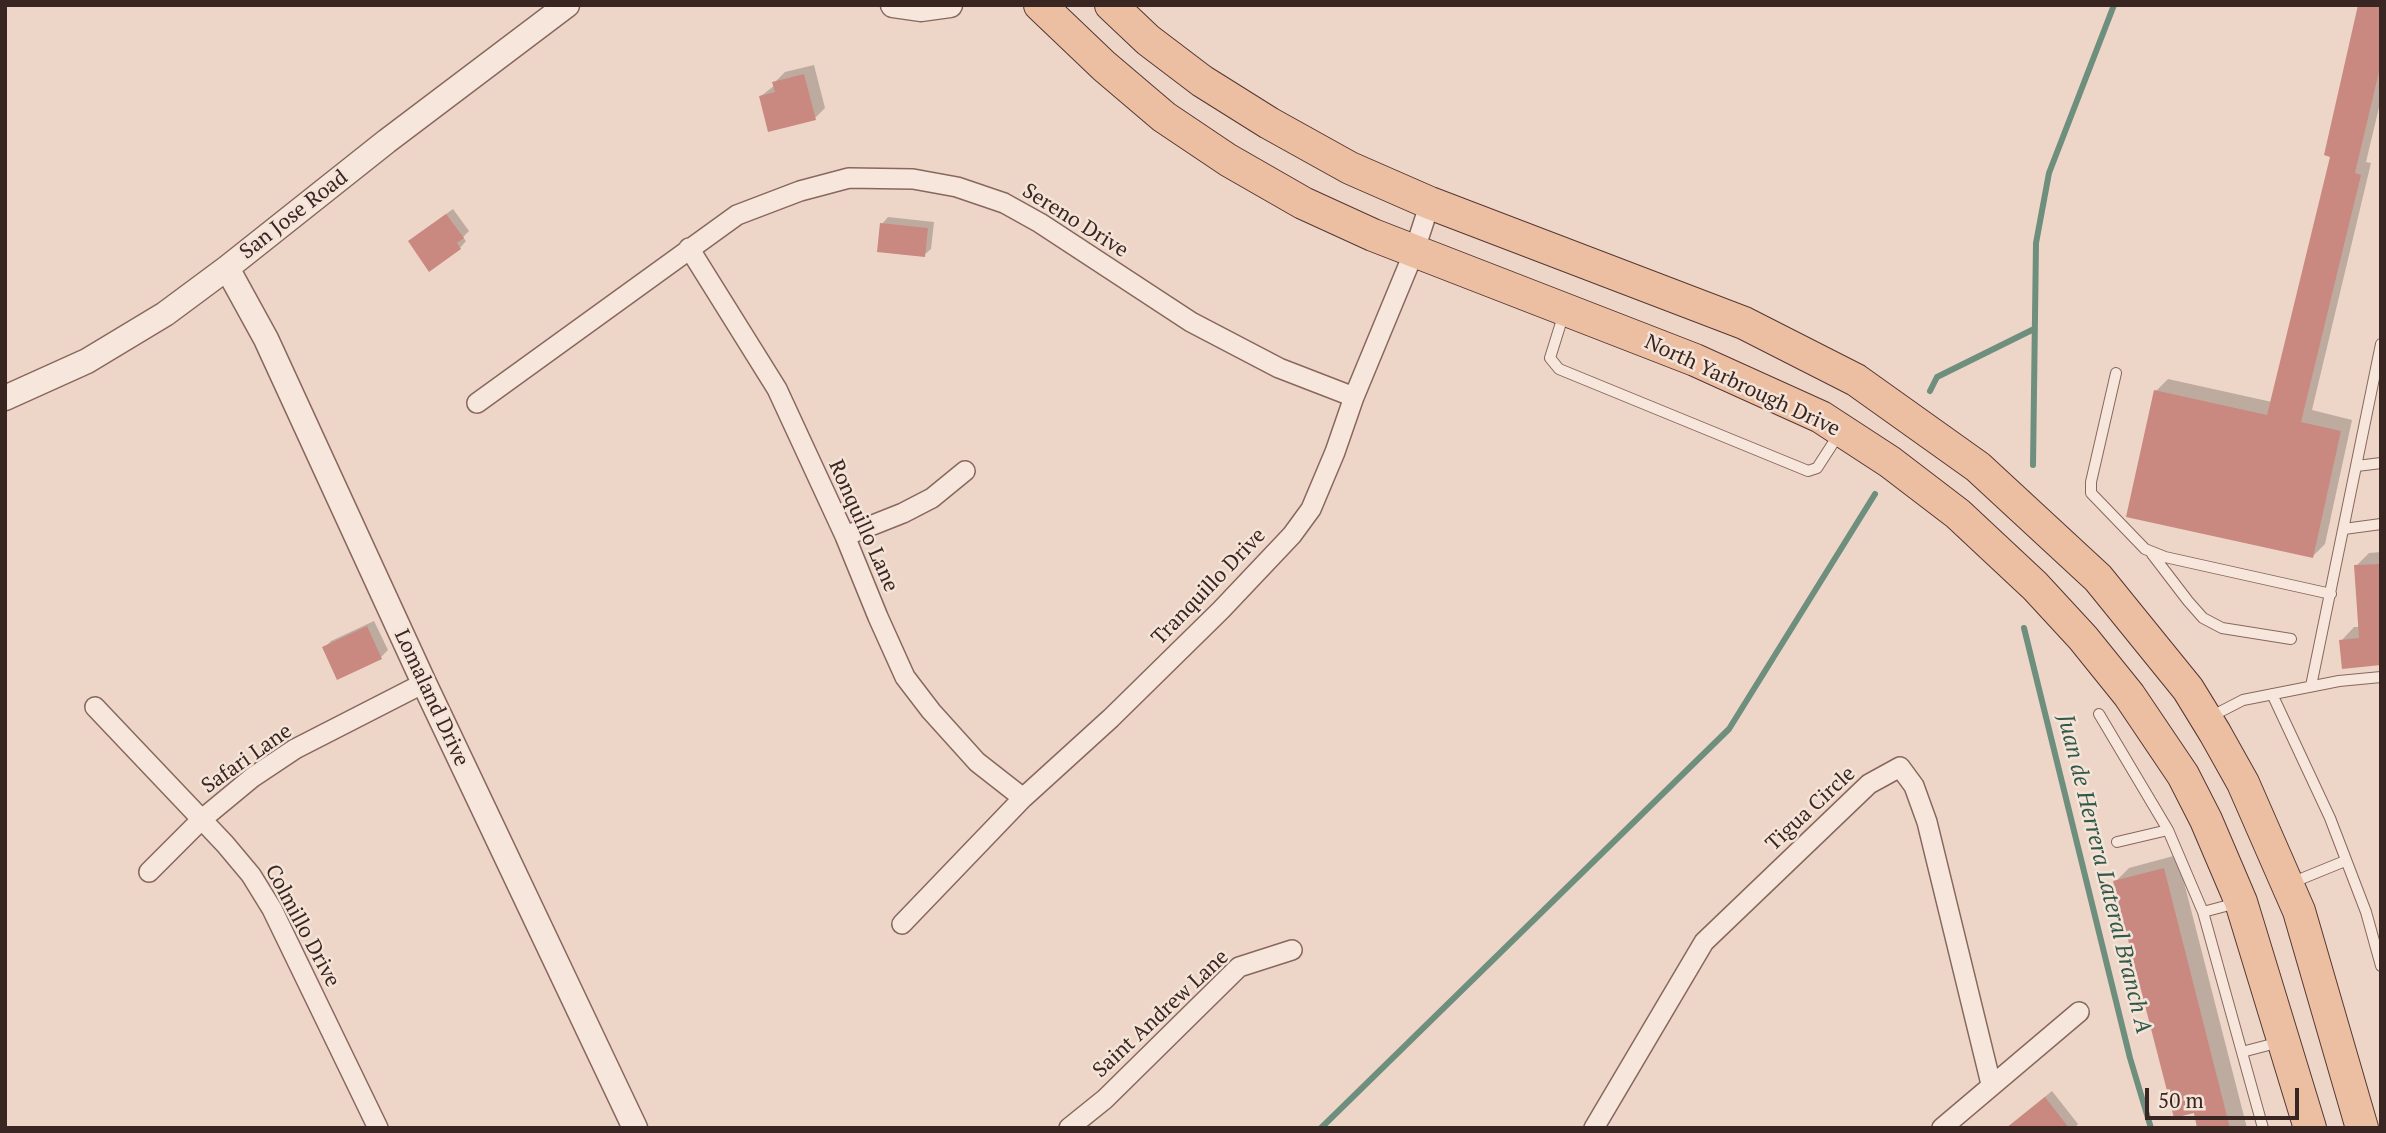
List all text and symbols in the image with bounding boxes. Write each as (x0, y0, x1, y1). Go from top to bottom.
street label: San Jose Road (235, 165, 353, 265)
street label: Sereno Drive (1018, 179, 1132, 263)
street label: North Yarbrough Drive (1640, 330, 1844, 442)
street label: Ronquillo Lane (823, 456, 903, 596)
street label: Tranquillo Drive (1147, 523, 1271, 651)
street label: Lomaland Drive (388, 626, 474, 770)
water label: Juan de Herrera Lateral Branch A (2051, 711, 2157, 1037)
street label: Safari Lane (197, 719, 297, 799)
street label: Tigua Circle (1761, 761, 1861, 857)
street label: Colmillo Drive (259, 861, 345, 991)
street label: Saint Andrew Lane (1088, 945, 1234, 1083)
scale bar (2148, 1074, 2302, 1118)
text: 50 m (2158, 1086, 2204, 1114)

